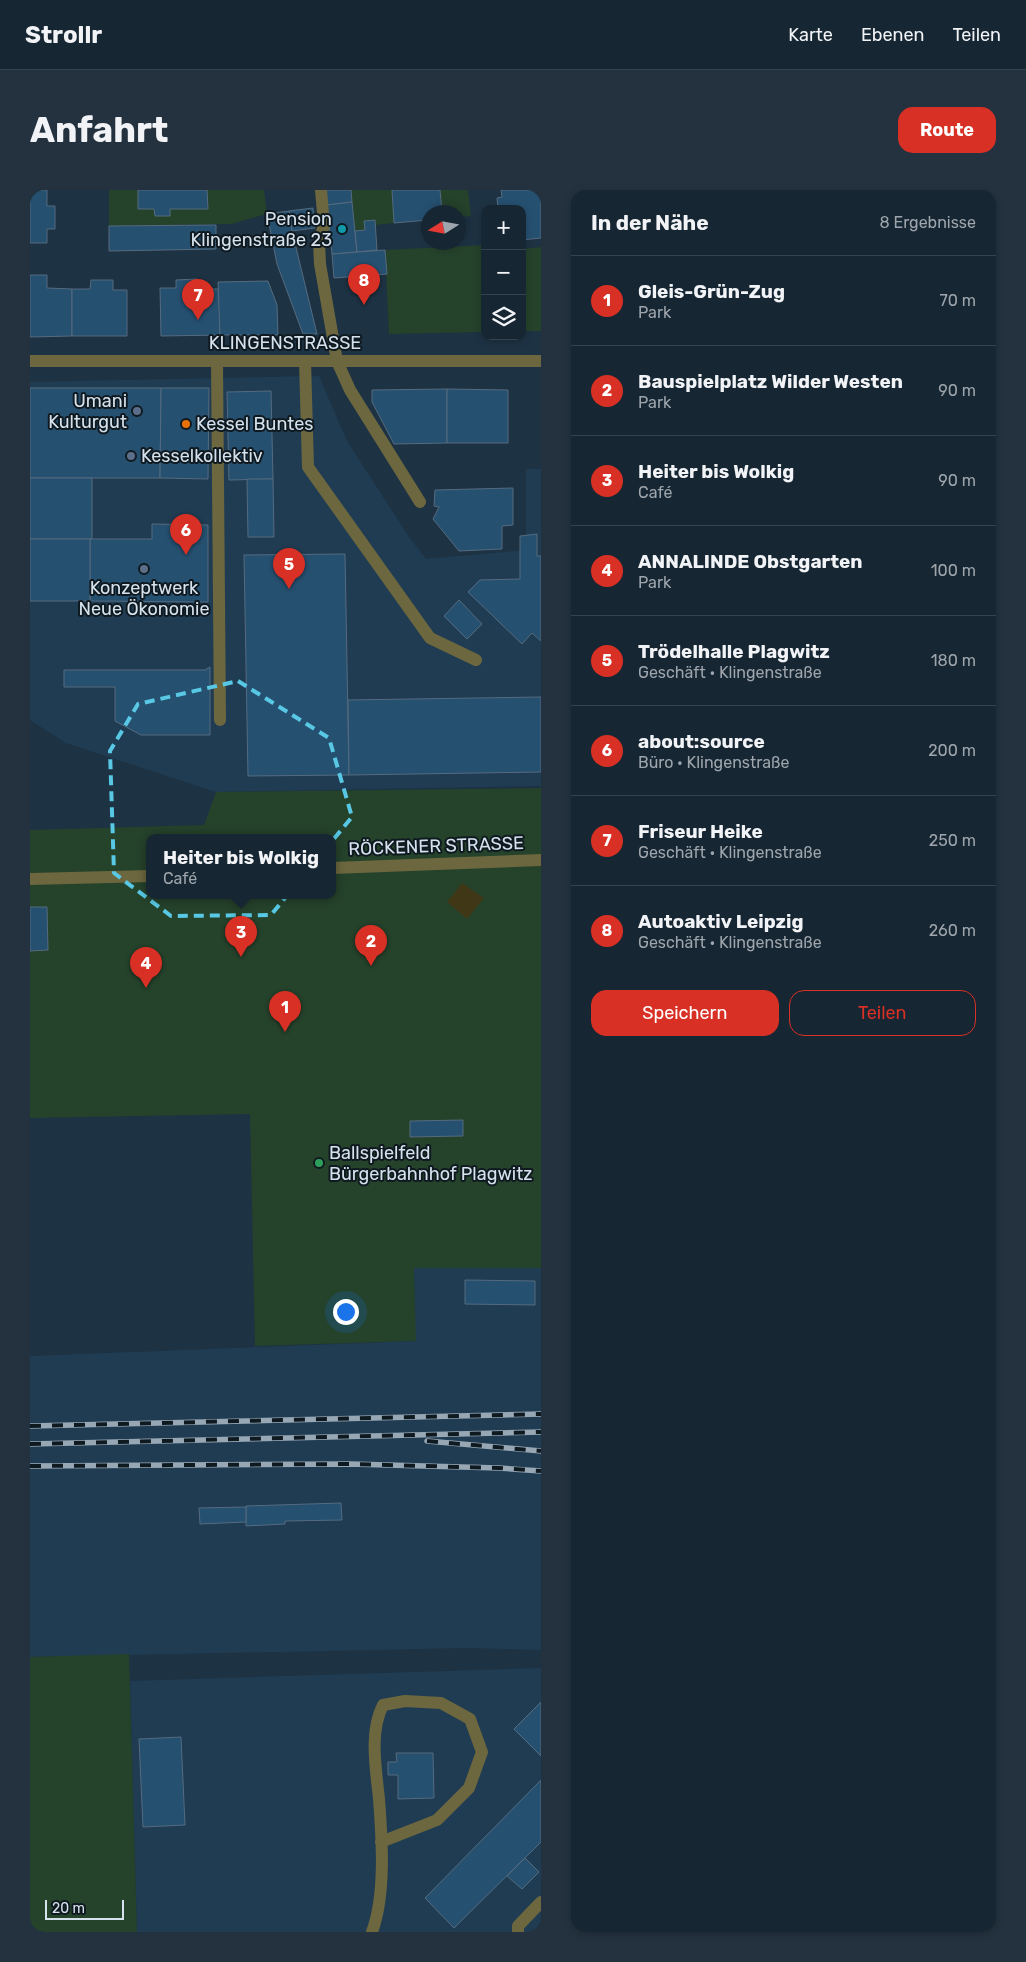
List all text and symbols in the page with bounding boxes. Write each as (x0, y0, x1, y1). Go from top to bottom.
text: Strollr (25, 21, 102, 49)
text: Karte (788, 24, 833, 46)
text: Ebenen (861, 24, 925, 46)
text: Teilen (953, 24, 1001, 46)
button: Route (898, 107, 996, 153)
text: Anfahrt (30, 109, 168, 151)
north arrow (421, 205, 466, 250)
map controls (481, 205, 526, 340)
button: + (481, 205, 526, 250)
place label: Pension Klingenstraße 23 (191, 208, 332, 251)
text: In der Nähe (591, 210, 709, 235)
text: 8 Ergebnisse (879, 213, 976, 232)
marker: Pension Klingenstraße 23 (336, 223, 348, 235)
button: − (481, 250, 526, 295)
pin: 8 (348, 264, 380, 305)
pin: 7 (182, 279, 214, 320)
text: Gleis-Grün-Zug (638, 280, 785, 303)
text: 1 (603, 291, 611, 310)
text: 70 m (939, 291, 976, 310)
button: layers (481, 295, 526, 340)
text: Park (638, 303, 671, 322)
street label: KLINGENSTRASSE (209, 332, 361, 354)
text: Bauspielplatz Wilder Westen (638, 370, 903, 393)
text: 2 (602, 381, 612, 400)
text: 90 m (938, 381, 976, 400)
place label: Umani Kulturgut (48, 390, 127, 433)
text: Park (638, 393, 671, 412)
marker: Umani Kulturgut (131, 405, 143, 417)
place label: Kessel Buntes (196, 413, 314, 435)
marker: Kessel Buntes (180, 418, 192, 430)
place label: Kesselkollektiv (141, 445, 263, 467)
marker: Kesselkollektiv (125, 450, 137, 462)
text: Heiter bis Wolkig (638, 460, 794, 483)
text: 3 (602, 471, 612, 490)
text: 90 m (938, 471, 976, 490)
text: Café (638, 483, 672, 502)
pin: 6 (170, 514, 202, 555)
pin: 5 (273, 548, 305, 589)
text: ANNALINDE Obstgarten (638, 550, 863, 573)
text: 4 (602, 561, 612, 580)
text: 100 m (931, 561, 976, 580)
marker: Konzeptwerk Neue Ökonomie (138, 563, 150, 575)
text: Park (638, 573, 671, 592)
place label: Konzeptwerk Neue Ökonomie (79, 577, 209, 620)
text: Trödelhalle Plagwitz (638, 640, 830, 663)
text: 5 (602, 651, 612, 670)
text: 180 m (931, 651, 976, 670)
text: Geschäft · Klingenstraße (638, 663, 822, 682)
text: about:source (638, 730, 765, 753)
text: 6 (602, 741, 612, 760)
text: 200 m (928, 741, 976, 760)
text: Büro · Klingenstraße (638, 753, 789, 772)
text: Friseur Heike (638, 820, 763, 843)
text: 7 (602, 831, 612, 850)
text: 250 m (929, 831, 976, 850)
street label: RÖCKENER STRASSE (348, 832, 524, 860)
popup (146, 834, 336, 899)
text: Geschäft · Klingenstraße (638, 843, 822, 862)
text: Heiter bis Wolkig (163, 846, 319, 869)
text: Café (163, 869, 197, 888)
text: Autoaktiv Leipzig (638, 910, 804, 933)
pin: 3 (225, 916, 257, 957)
text: 8 (602, 921, 612, 940)
text: 260 m (929, 921, 976, 940)
pin: 2 (355, 925, 387, 966)
text: Geschäft · Klingenstraße (638, 933, 822, 952)
pin: 4 (130, 947, 162, 988)
button: Speichern (591, 990, 779, 1036)
button: Teilen (789, 990, 976, 1036)
pin: 1 (269, 991, 301, 1032)
place label: Ballspielfeld Bürgerbahnhof Plagwitz (329, 1142, 532, 1185)
marker: Ballspielfeld Bürgerbahnhof Plagwitz (313, 1157, 325, 1169)
your location (333, 1299, 359, 1325)
scale bar (45, 1897, 124, 1920)
text: 20 m (52, 1900, 85, 1917)

